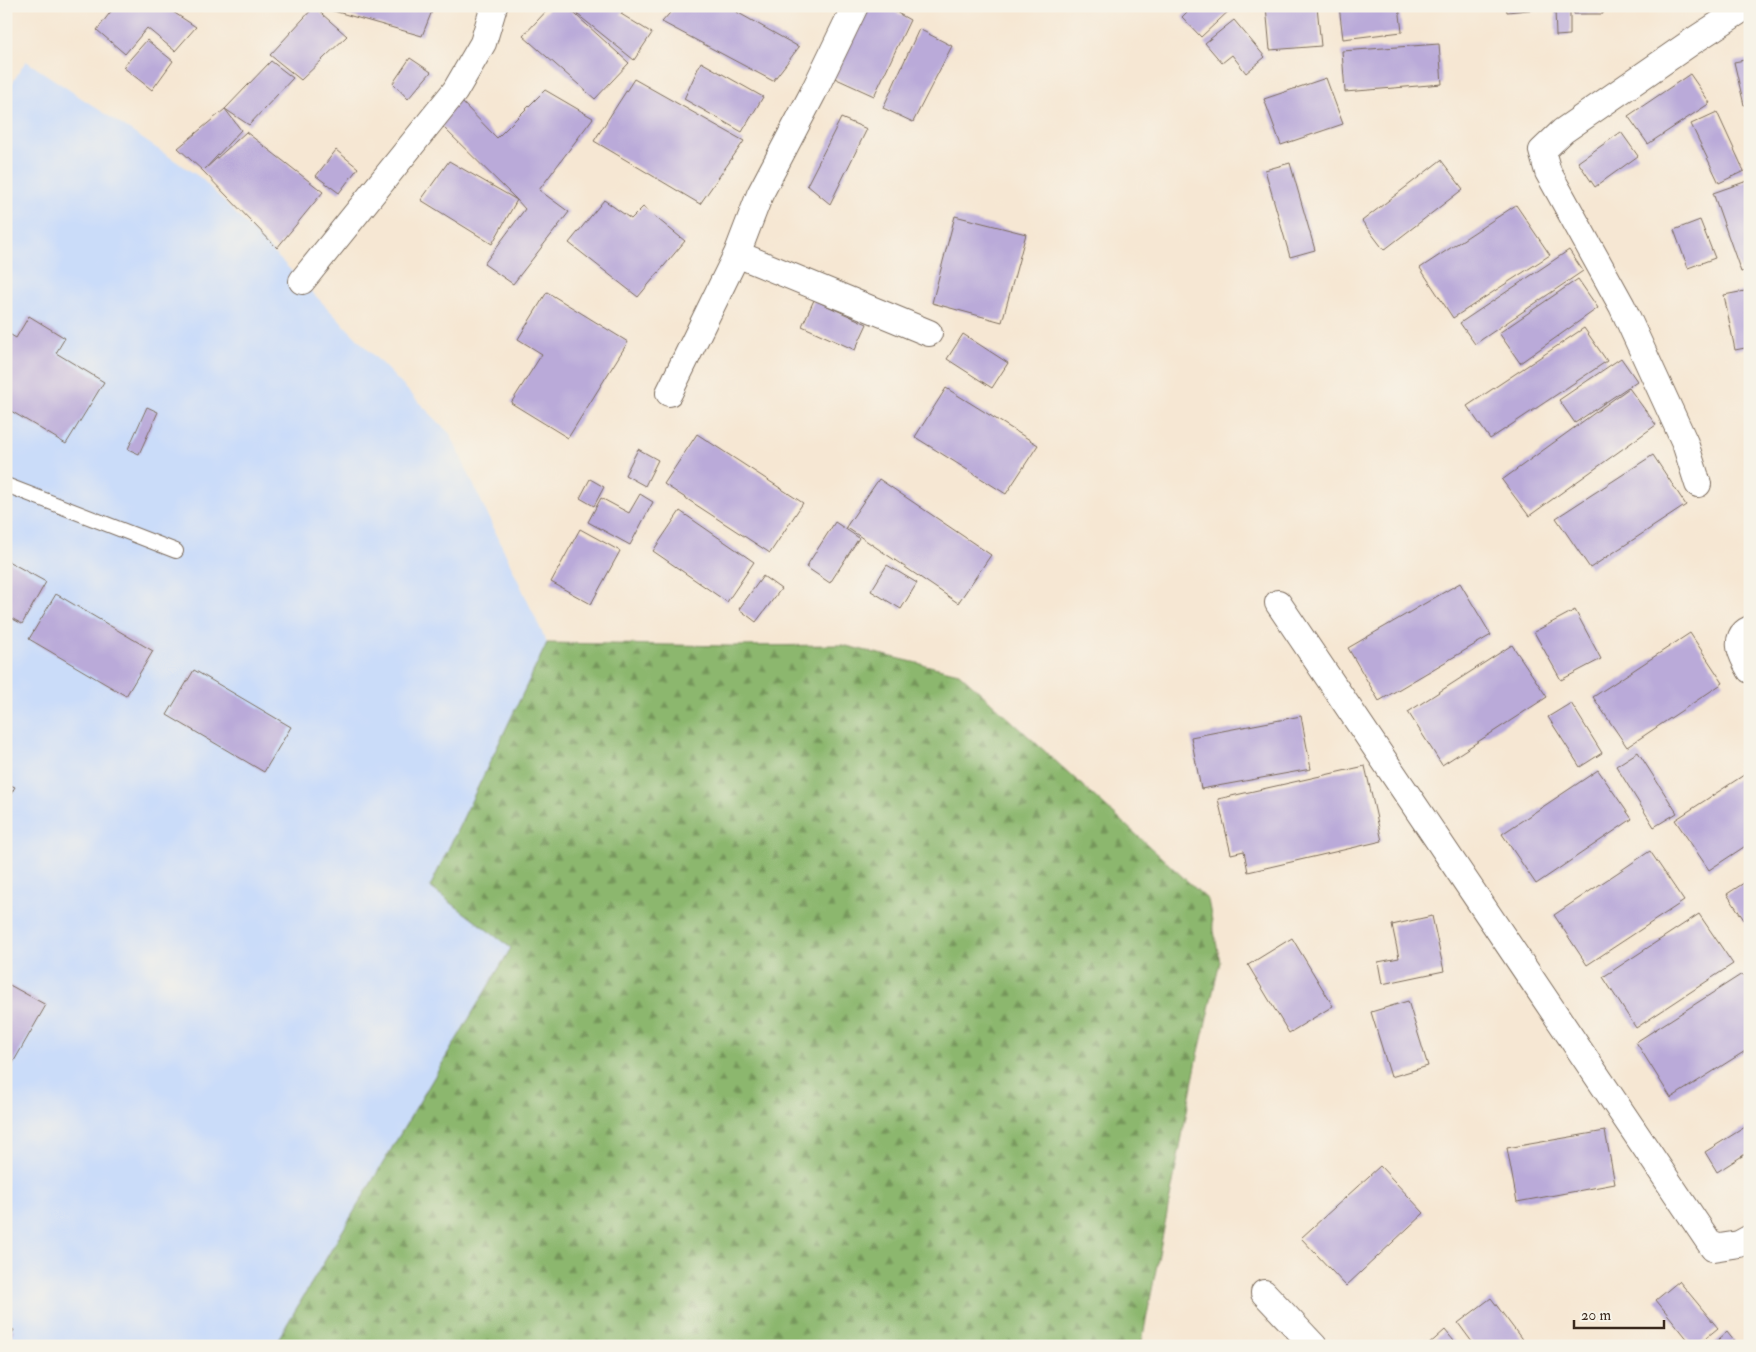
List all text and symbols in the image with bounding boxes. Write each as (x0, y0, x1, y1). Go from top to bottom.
scale bar (1574, 1297, 1664, 1329)
text: 20 m (1581, 1306, 1611, 1325)

